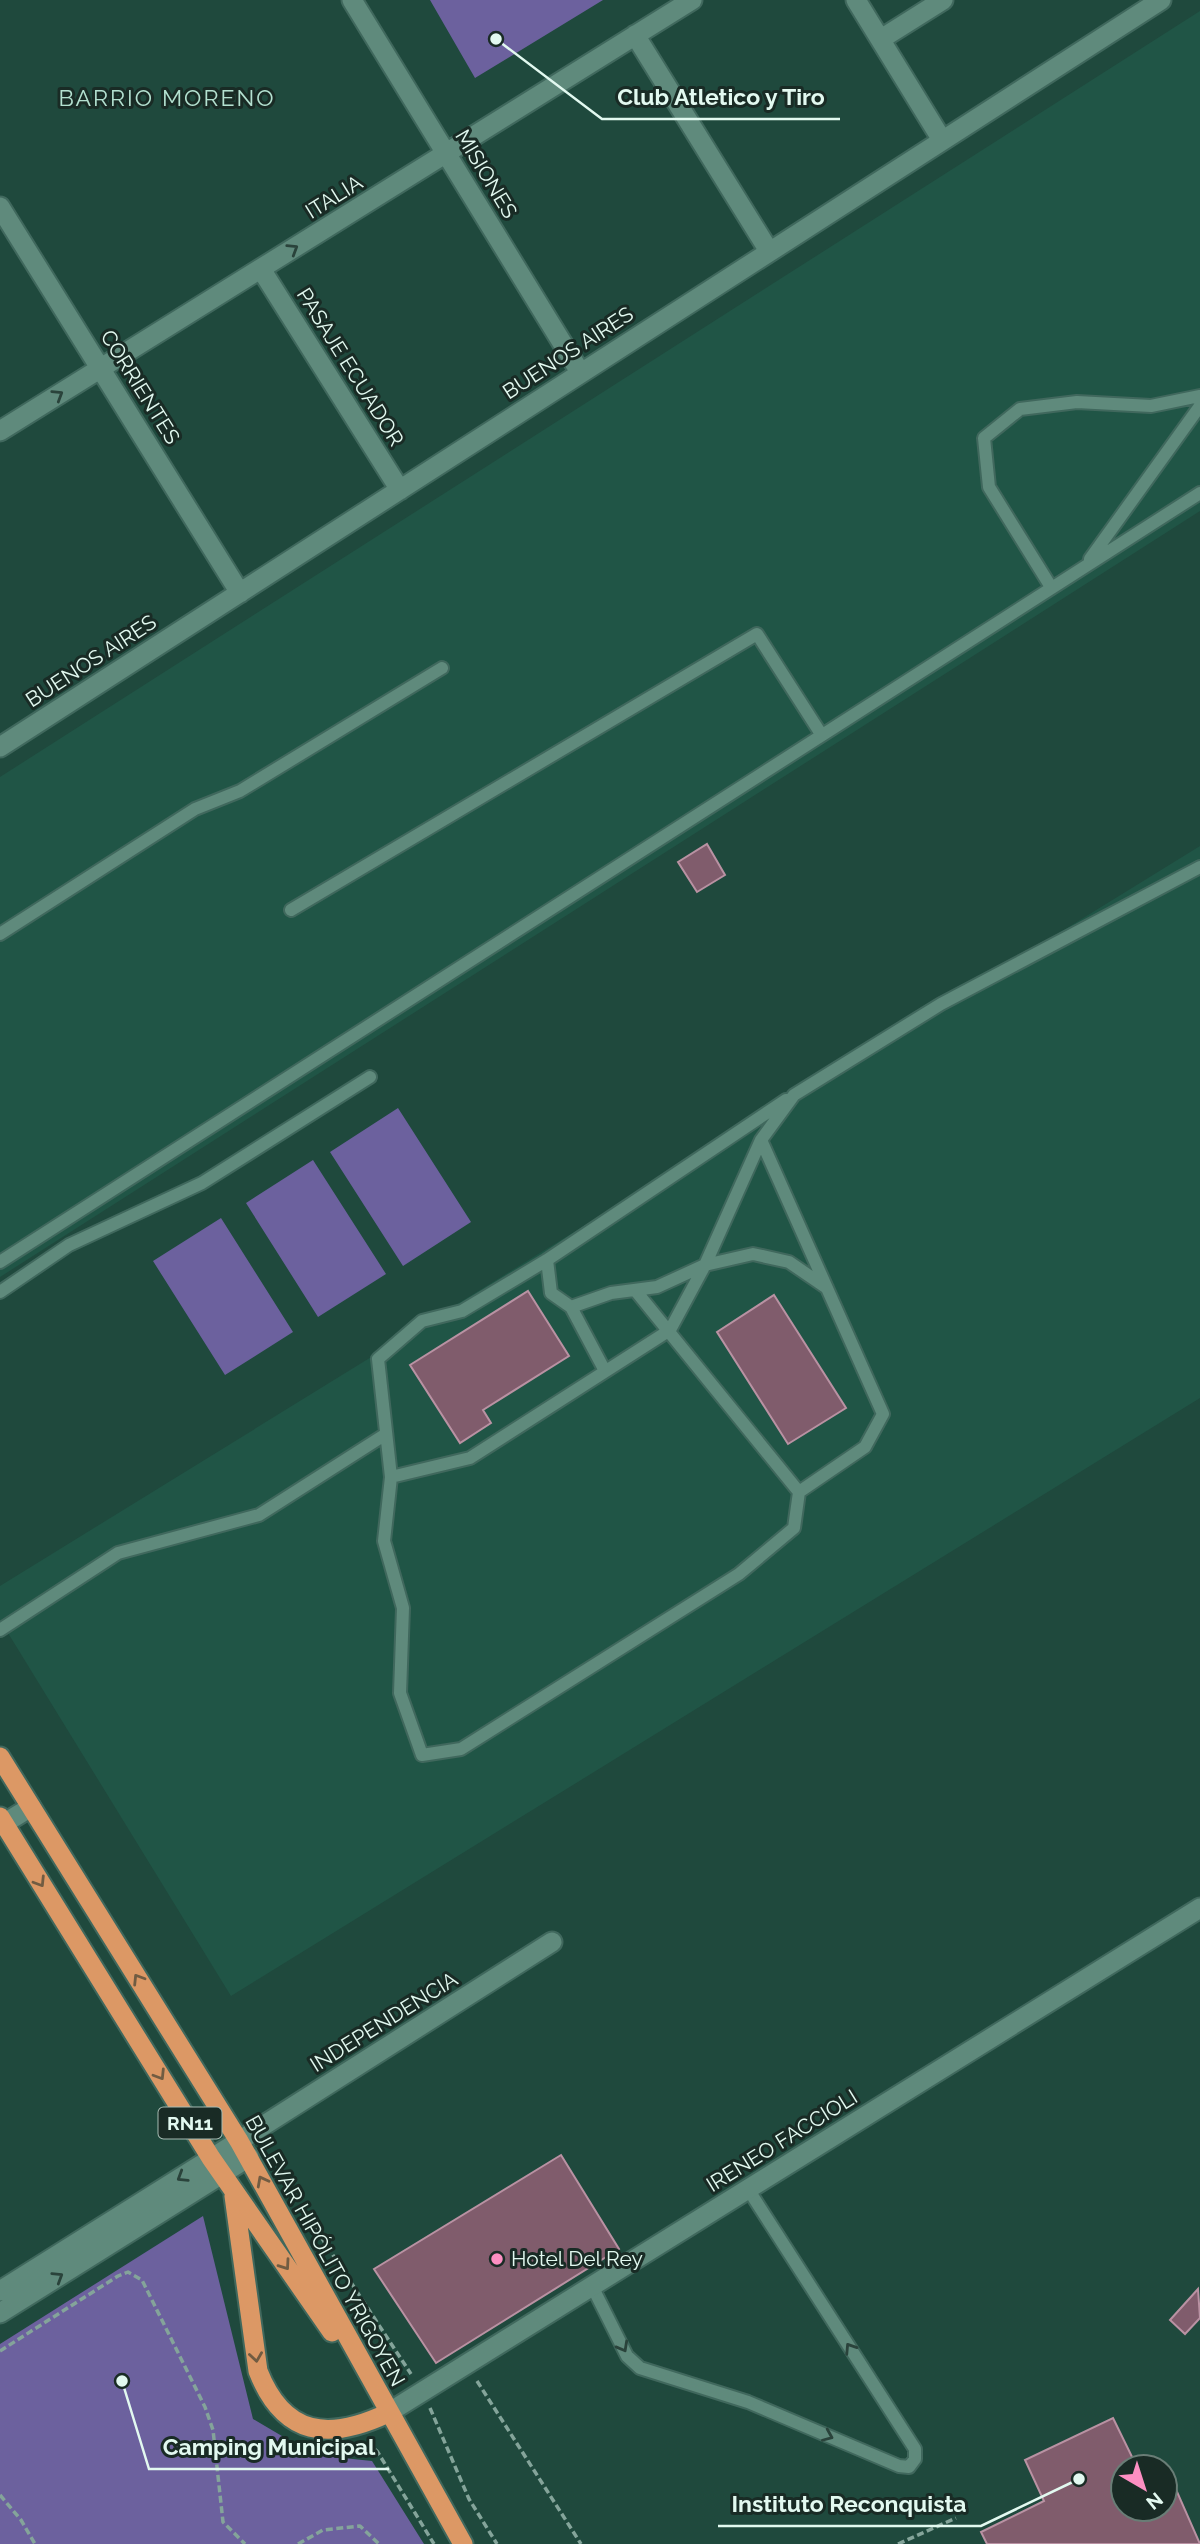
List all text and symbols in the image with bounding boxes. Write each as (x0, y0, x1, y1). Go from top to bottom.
callout: Club Atletico y Tiro (602, 75, 840, 119)
text: Club Atletico y Tiro (617, 83, 825, 110)
district label: BARRIO MORENO (59, 84, 275, 111)
street label: MISIONES (450, 125, 523, 223)
street label: ITALIA (301, 169, 367, 224)
one-way arrow (285, 245, 298, 258)
street label: PASAJE ECUADOR (292, 283, 409, 450)
street label: BUENOS AIRES (498, 301, 638, 404)
street label: CORRIENTES (95, 325, 186, 449)
one-way arrow (50, 390, 63, 403)
street label: BUENOS AIRES (21, 609, 161, 712)
one-way arrow (31, 1874, 44, 1887)
street label: INDEPENDENCIA (305, 1966, 462, 2077)
one-way arrow (134, 1973, 147, 1986)
one-way arrow (151, 2067, 164, 2080)
street label: IRENEO FACCIOLI (702, 2084, 862, 2197)
road number: RN11 (158, 2108, 222, 2138)
street label: BULEVAR HIPÓLITO YRIGOYEN (240, 2111, 411, 2391)
one-way arrow (177, 2169, 190, 2182)
one-way arrow (257, 2176, 270, 2188)
place label: Hotel Del Rey (511, 2246, 643, 2271)
marker: Hotel Del Rey (489, 2251, 505, 2267)
one-way arrow (277, 2257, 289, 2270)
one-way arrow (50, 2272, 63, 2285)
one-way arrow (615, 2340, 628, 2352)
one-way arrow (846, 2342, 859, 2355)
one-way arrow (248, 2351, 263, 2363)
callout: Camping Municipal (149, 2425, 389, 2469)
one-way arrow (821, 2428, 833, 2442)
text: Camping Municipal (163, 2433, 376, 2460)
north arrow (1109, 2453, 1179, 2523)
callout: Instituto Reconquista (718, 2482, 981, 2526)
text: N (1142, 2488, 1167, 2514)
text: Instituto Reconquista (732, 2490, 966, 2517)

